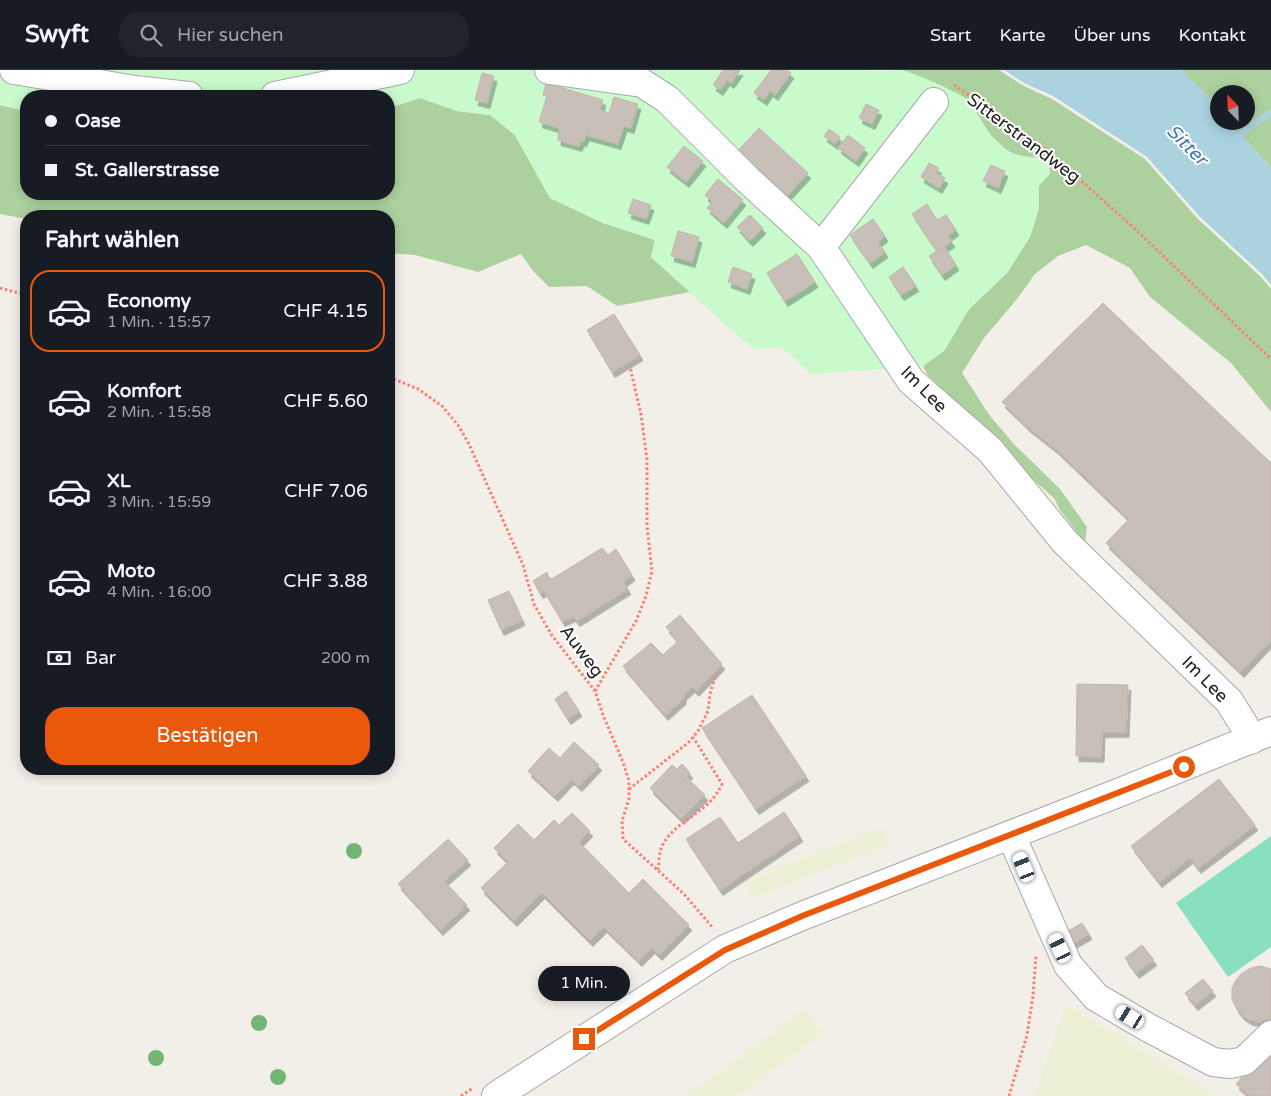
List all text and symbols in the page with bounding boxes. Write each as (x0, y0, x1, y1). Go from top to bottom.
search box (119, 12, 469, 57)
text: Swyft (25, 20, 89, 49)
icon: search (137, 21, 165, 49)
text: Hier suchen (177, 24, 284, 46)
text: Start (930, 24, 971, 46)
text: Karte (999, 24, 1045, 46)
text: Über uns (1073, 24, 1151, 46)
text: Kontakt (1179, 24, 1246, 46)
north arrow (1210, 85, 1255, 130)
map controls (1210, 85, 1255, 130)
street label: Sitterstrandweg (963, 88, 1085, 188)
text: Oase (75, 110, 121, 132)
water label: Sitter (1162, 120, 1214, 172)
text: St. Gallerstrasse (75, 159, 219, 181)
text: Fahrt wählen (45, 227, 179, 253)
icon: car (47, 289, 92, 334)
text: Economy (107, 290, 191, 312)
text: CHF 4.15 (283, 300, 368, 322)
text: 1 Min. · 15:57 (107, 312, 211, 332)
street label: Im Lee (896, 361, 952, 417)
icon: car (47, 379, 92, 424)
text: Komfort (107, 380, 181, 402)
text: CHF 5.60 (283, 390, 368, 412)
text: 2 Min. · 15:58 (107, 402, 211, 422)
icon: car (47, 469, 92, 514)
text: XL (107, 470, 131, 492)
text: CHF 7.06 (284, 480, 368, 502)
text: 3 Min. · 15:59 (107, 492, 211, 512)
icon: car (47, 559, 92, 604)
text: Moto (107, 560, 155, 582)
text: CHF 3.88 (283, 570, 368, 592)
text: 4 Min. · 16:00 (107, 582, 211, 602)
street label: Auweg (555, 620, 609, 682)
icon: cash (45, 644, 73, 672)
text: Bar (85, 647, 116, 669)
text: 200 m (321, 648, 370, 668)
street label: Im Lee (1177, 651, 1233, 707)
button: Bestätigen (45, 707, 370, 765)
route start (1173, 756, 1195, 778)
car (1011, 850, 1036, 884)
car (1046, 931, 1073, 965)
callout: 1 Min. (538, 966, 630, 1002)
text: 1 Min. (560, 973, 608, 993)
car (1113, 1003, 1146, 1031)
route end (573, 1028, 595, 1050)

